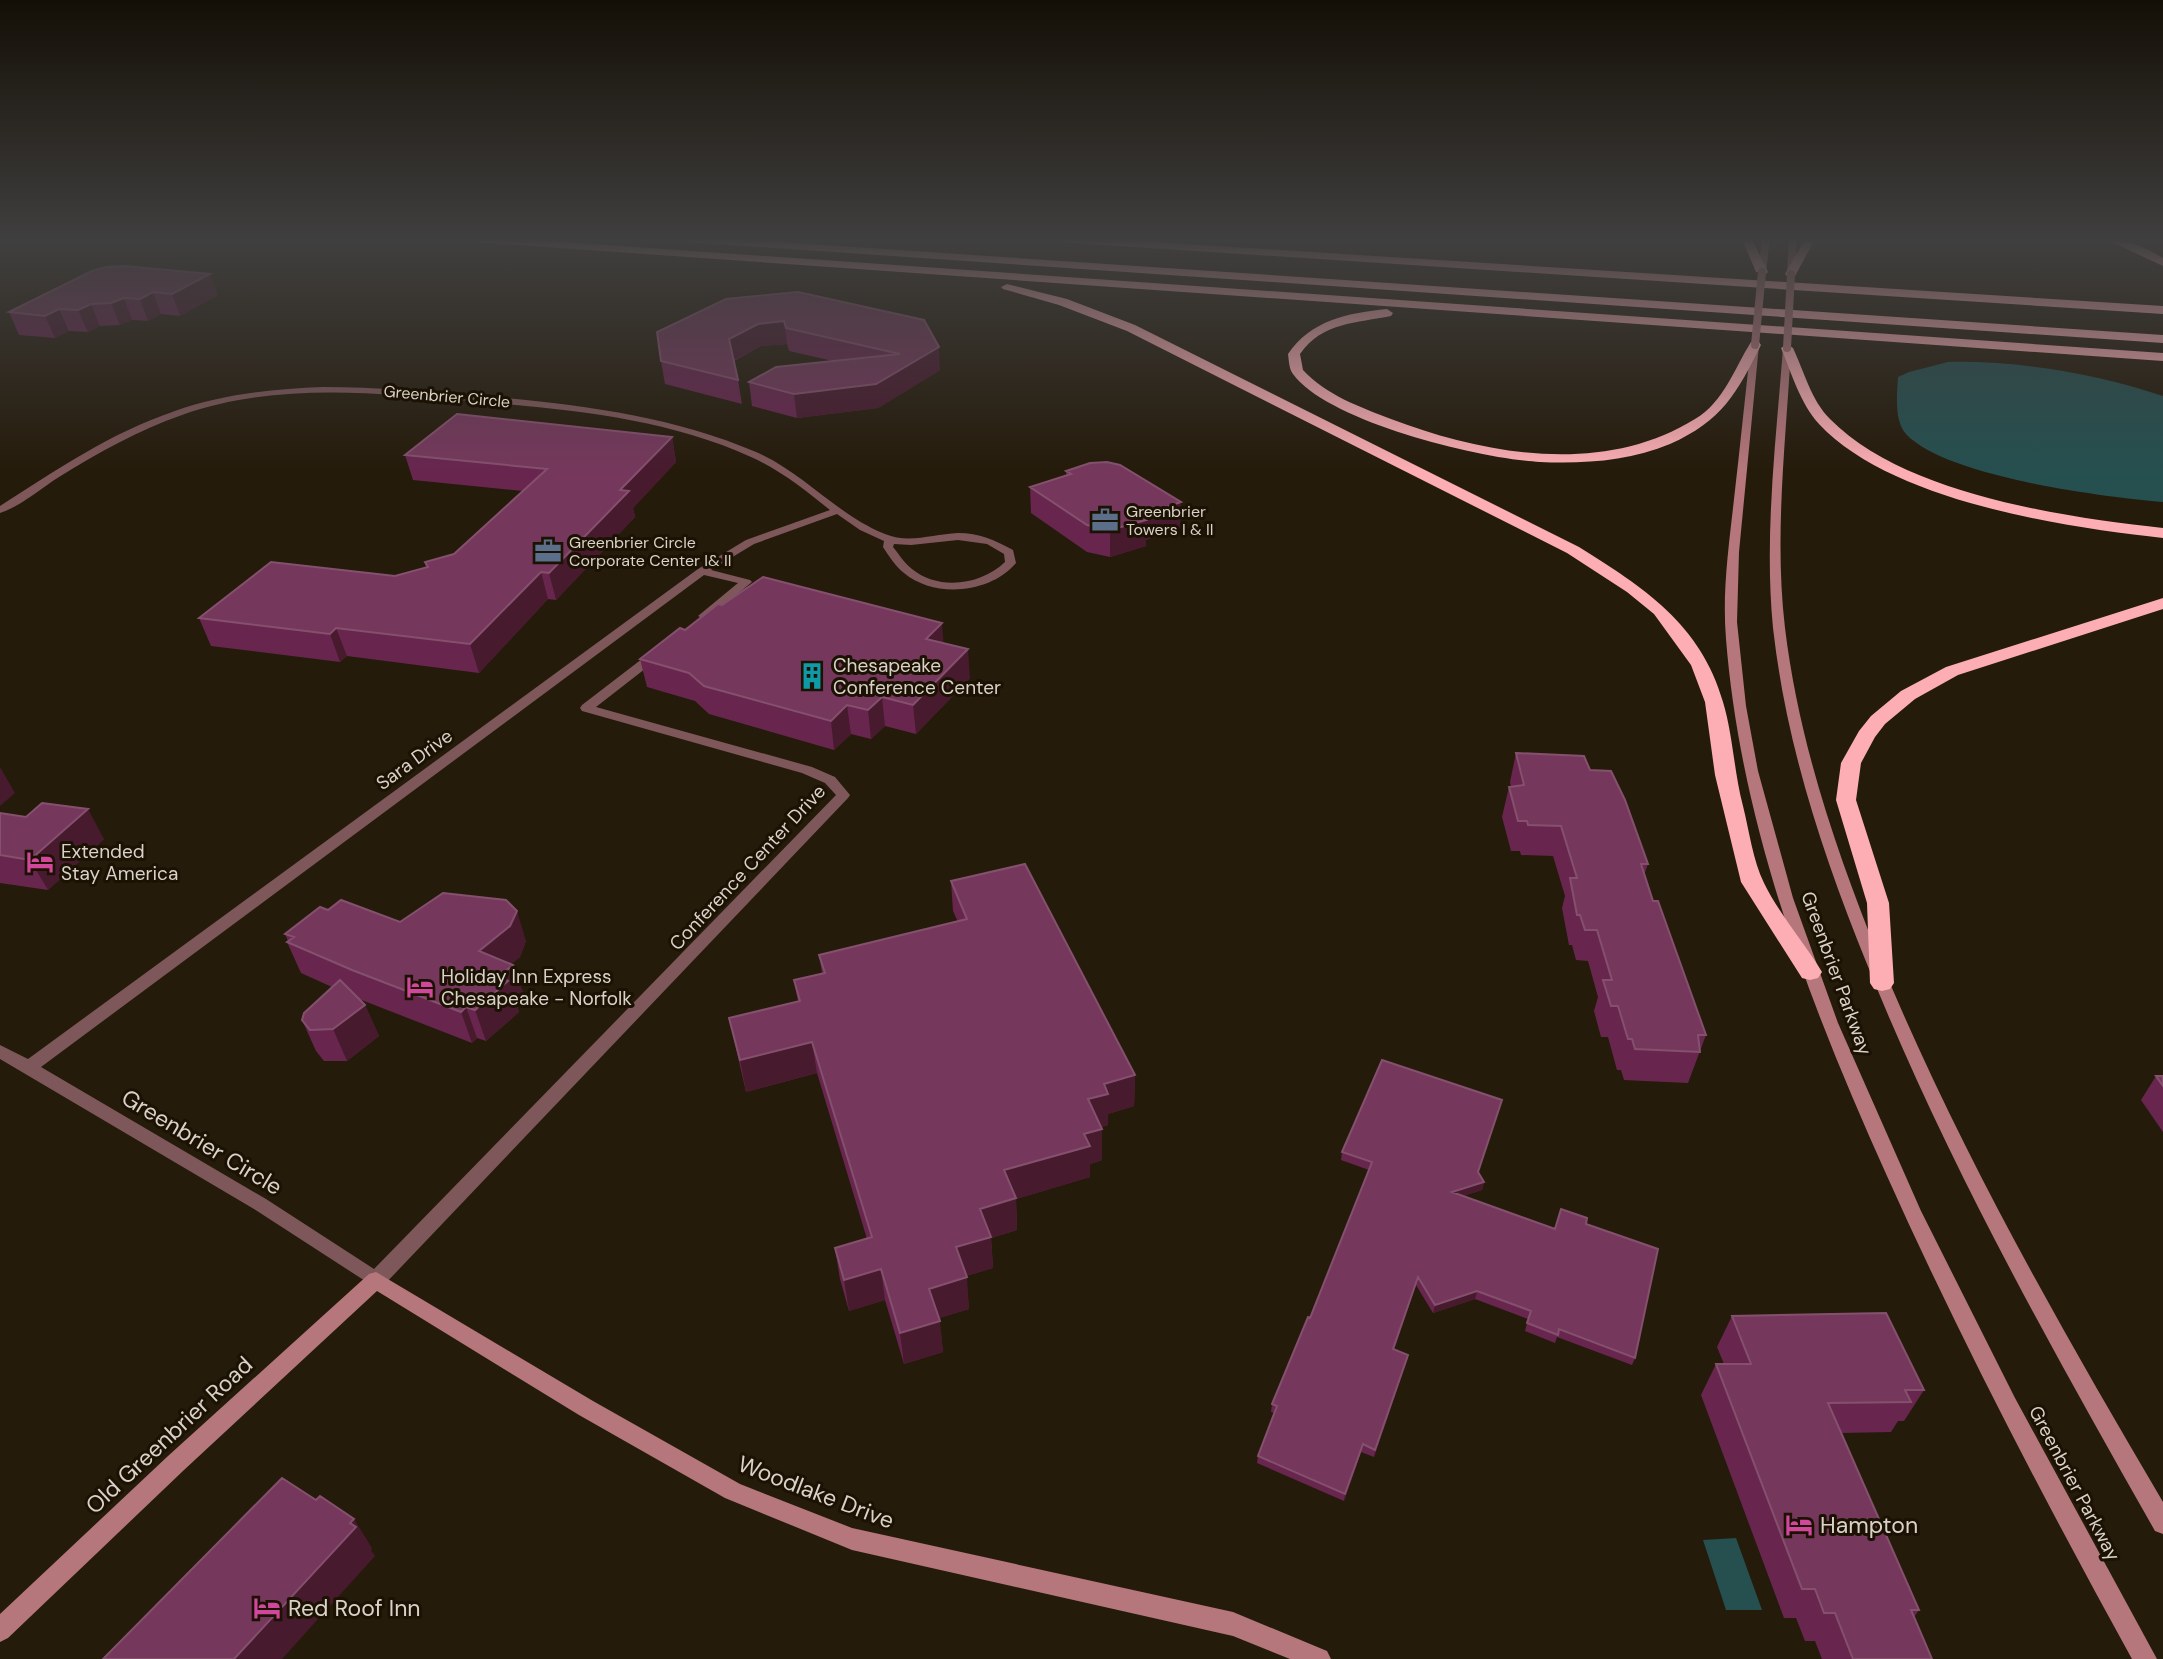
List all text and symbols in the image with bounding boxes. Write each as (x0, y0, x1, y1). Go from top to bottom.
street label: Greenbrier Circle (383, 381, 511, 412)
place label: Greenbrier Towers I & II (1126, 501, 1213, 540)
office icon: Greenbrier Towers I & II (1090, 505, 1120, 535)
place label: Greenbrier Circle Corporate Center I& II (569, 532, 731, 571)
office icon: Greenbrier Circle Corporate Center I& II (533, 536, 563, 566)
place label: Chesapeake Conference Center (833, 653, 1001, 700)
building icon: Chesapeake Conference Center (797, 661, 827, 691)
street label: Sara Drive (371, 723, 458, 796)
street label: Conference Center Drive (664, 779, 831, 956)
place label: Extended Stay America (61, 839, 178, 886)
hotel icon: Extended Stay America (25, 847, 55, 877)
street label: Greenbrier Parkway (1795, 888, 1878, 1059)
place label: Holiday Inn Express Chesapeake - Norfolk (441, 964, 632, 1011)
hotel icon: Holiday Inn Express Chesapeake - Norfolk (405, 972, 435, 1002)
street label: Greenbrier Circle (116, 1082, 288, 1202)
street label: Old Greenbrier Road (79, 1350, 259, 1520)
street label: Greenbrier Parkway (2023, 1401, 2126, 1566)
street label: Woodlake Drive (734, 1448, 898, 1536)
hotel icon: Hampton (1784, 1510, 1814, 1540)
place label: Hampton (1820, 1510, 1918, 1540)
hotel icon: Red Roof Inn (252, 1593, 282, 1623)
place label: Red Roof Inn (288, 1593, 421, 1623)

